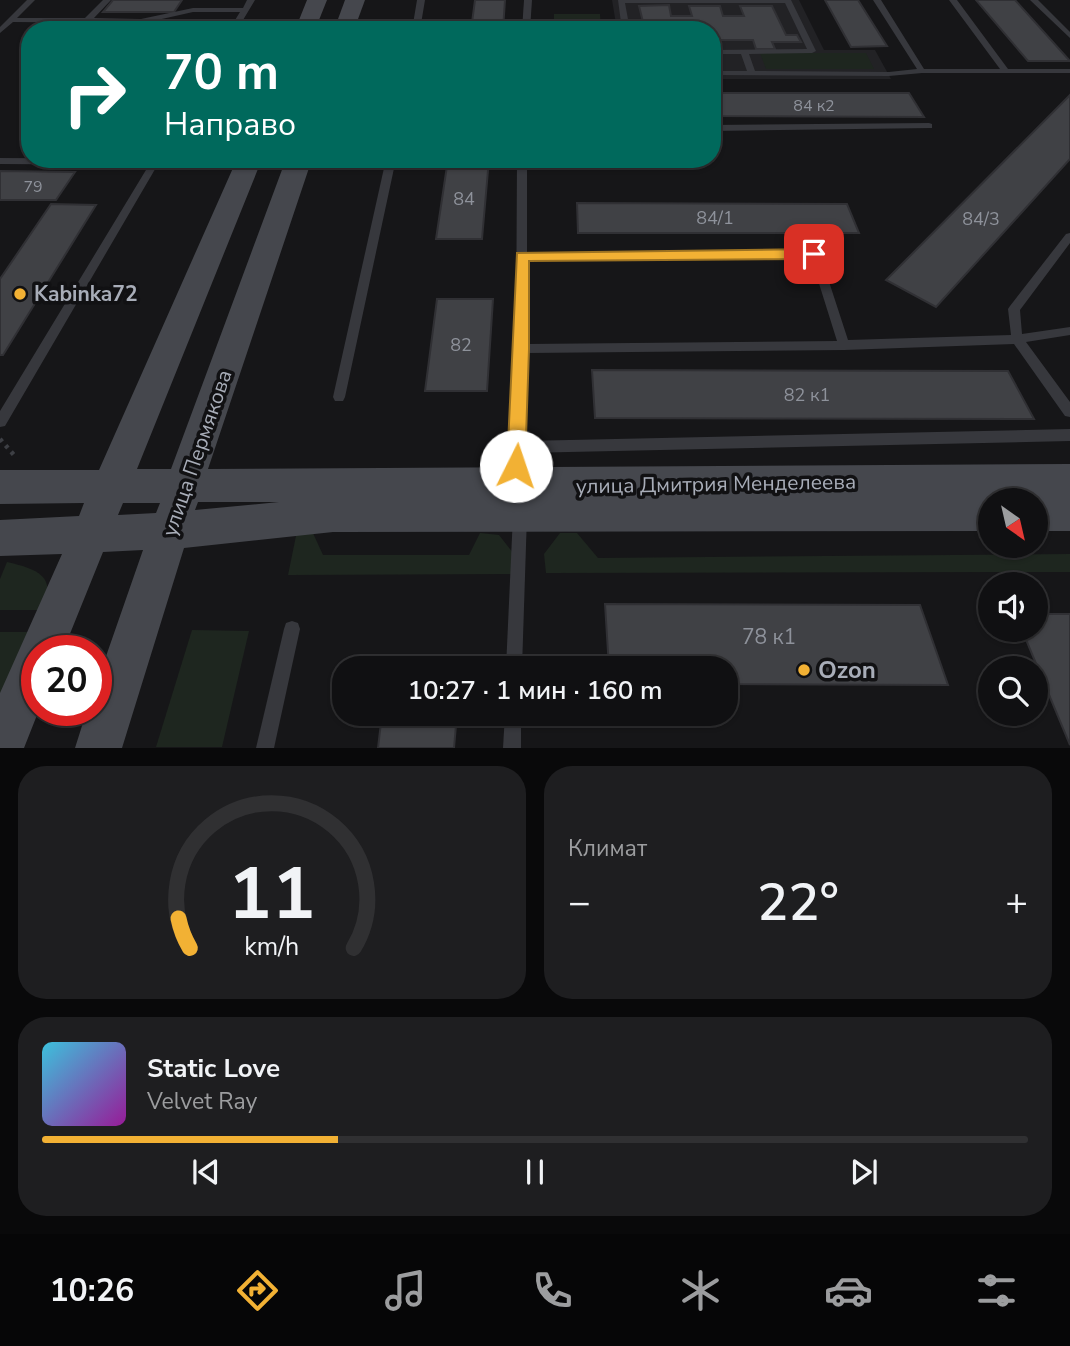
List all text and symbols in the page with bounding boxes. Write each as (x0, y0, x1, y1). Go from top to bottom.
text: 70 m (164, 39, 279, 106)
icon: right (49, 49, 140, 140)
house number: 84 к2 (793, 95, 835, 117)
text: Направо (164, 103, 296, 146)
house number: 79 (23, 176, 43, 198)
house number: 84 (453, 187, 475, 211)
house number: 84/1 (696, 206, 734, 230)
house number: 84/3 (962, 207, 1000, 231)
pin (784, 224, 844, 284)
icon: arrive (795, 235, 833, 273)
place label: Kabinka72 (34, 280, 138, 308)
marker: Kabinka72 (12, 286, 28, 302)
house number: 82 (450, 333, 472, 357)
street label: улица Пермякова (155, 366, 239, 540)
house number: 82 к1 (784, 383, 830, 407)
position arrow (479, 429, 553, 503)
street label: улица Дмитрия Менделеева (576, 468, 856, 500)
north arrow (978, 488, 1048, 558)
map controls (978, 488, 1048, 726)
button: sound (978, 572, 1048, 642)
house number: 78 к1 (742, 623, 796, 651)
speed limit sign: 20 (21, 635, 112, 726)
place label: Ozon (818, 654, 876, 686)
button: search (978, 656, 1048, 726)
marker: Ozon (796, 662, 812, 678)
text: 10:27 · 1 мин · 160 m (407, 673, 663, 708)
text: Климат (568, 833, 647, 864)
text: 11 (228, 845, 316, 945)
text: 22° (757, 867, 839, 938)
text: − (568, 877, 591, 928)
text: + (1005, 877, 1028, 928)
text: km/h (244, 930, 300, 964)
text: Static Love (147, 1051, 280, 1086)
text: Velvet Ray (147, 1086, 257, 1117)
icon: previous (187, 1153, 225, 1191)
icon: pause (516, 1153, 554, 1191)
icon: next (845, 1153, 883, 1191)
icon: directions (233, 1266, 282, 1315)
icon: music (381, 1266, 430, 1315)
icon: phone (528, 1266, 577, 1315)
icon: climate (676, 1266, 725, 1315)
icon: car (824, 1266, 873, 1315)
icon: filters (972, 1266, 1021, 1315)
text: 10:26 (49, 1269, 134, 1312)

